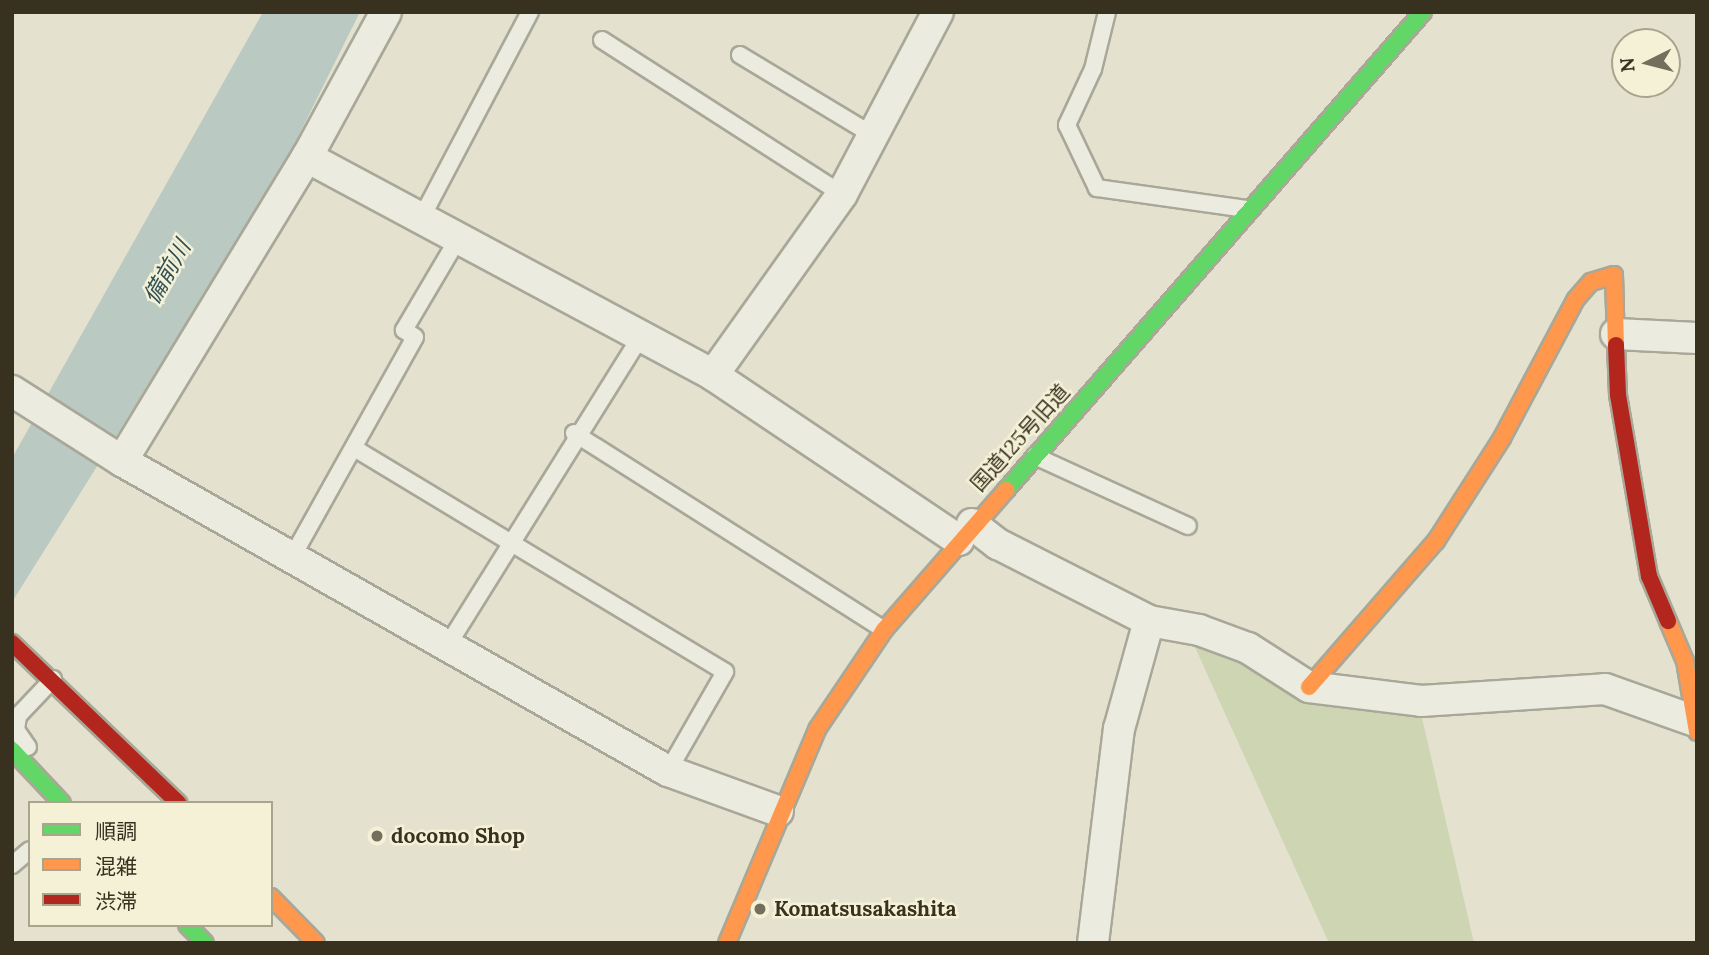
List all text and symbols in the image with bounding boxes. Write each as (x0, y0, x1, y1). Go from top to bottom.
north arrow (1611, 28, 1681, 98)
text: N (1614, 56, 1640, 74)
water label: 備前川 (138, 235, 196, 309)
street label: 国道125号旧道 (965, 379, 1075, 497)
legend (28, 801, 273, 927)
text: 順調 (95, 818, 137, 845)
place label: docomo Shop (391, 823, 525, 849)
marker: docomo Shop (369, 828, 385, 844)
text: 混雑 (95, 853, 137, 880)
text: 渋滞 (95, 888, 137, 915)
place label: Komatsusakashita (774, 896, 957, 922)
marker: Komatsusakashita (752, 901, 768, 917)

